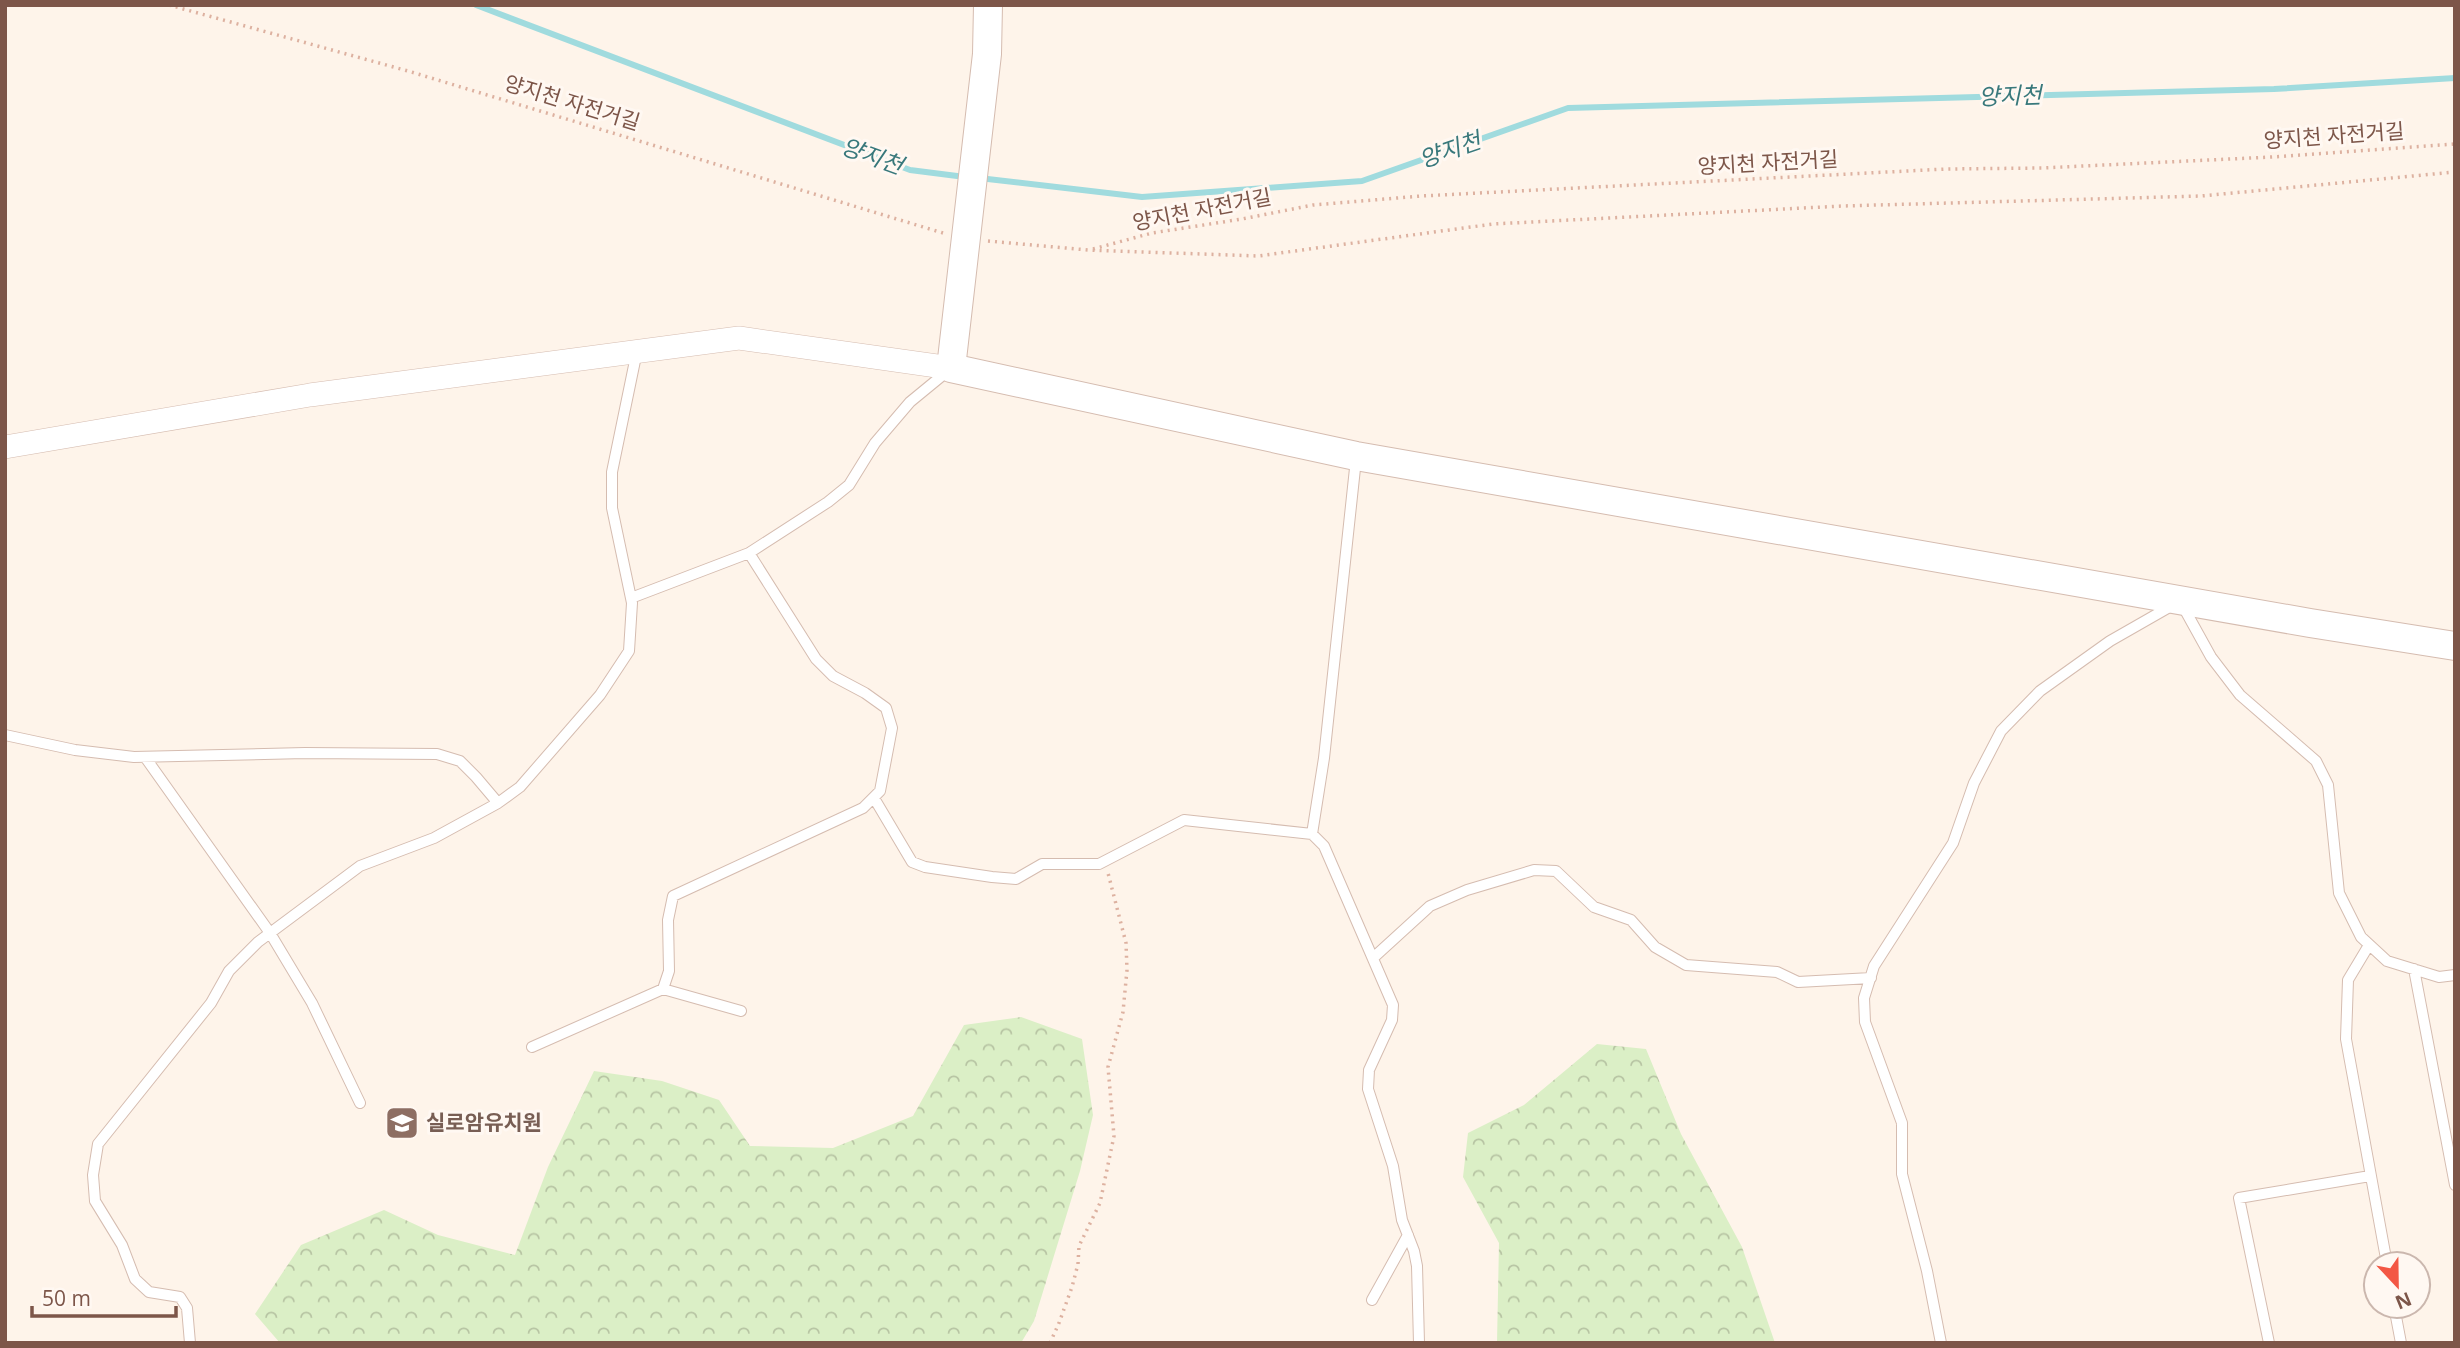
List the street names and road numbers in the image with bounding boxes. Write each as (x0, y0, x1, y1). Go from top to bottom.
street label: 양지천 자전거길 (501, 68, 644, 136)
street label: 양지천 자전거길 (2263, 116, 2405, 154)
street label: 양지천 자전거길 (1697, 144, 1839, 180)
street label: 양지천 자전거길 (1130, 182, 1274, 236)

